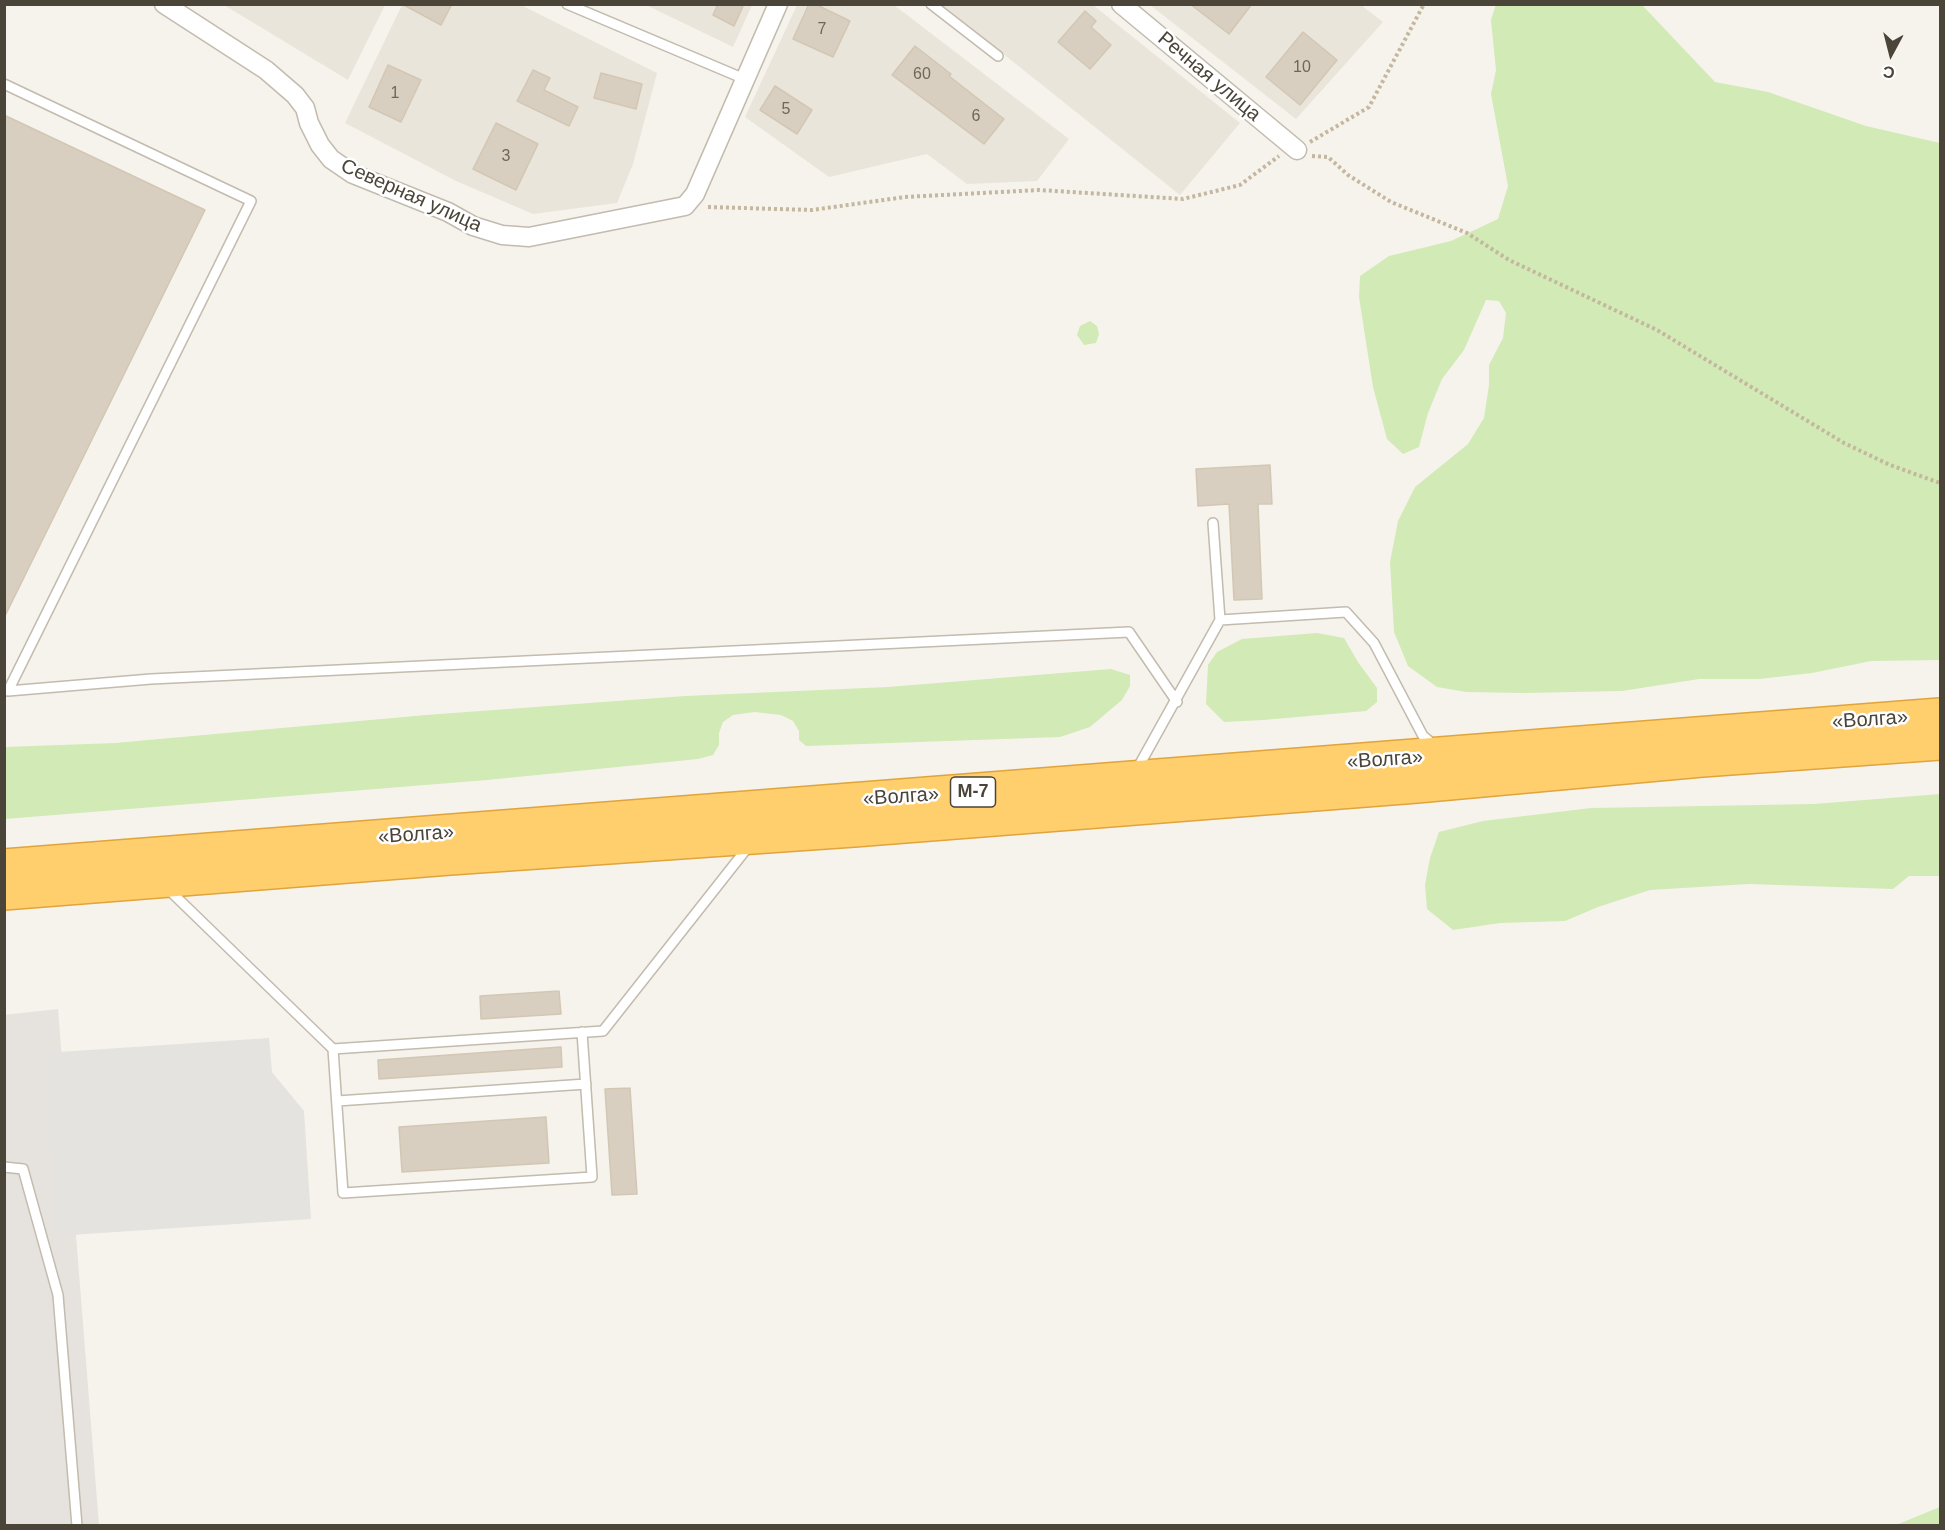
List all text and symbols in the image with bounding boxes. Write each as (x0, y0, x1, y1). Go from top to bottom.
house number: 7 (818, 20, 826, 40)
north arrow (1861, 24, 1921, 84)
street label: Речная улица (1153, 27, 1265, 127)
house number: 10 (1293, 58, 1311, 78)
text: С (1882, 63, 1896, 82)
house number: 60 (913, 65, 931, 85)
house number: 1 (391, 84, 399, 104)
house number: 5 (782, 100, 790, 120)
house number: 6 (972, 107, 980, 127)
house number: 3 (502, 147, 510, 167)
street label: Северная улица (337, 154, 485, 238)
street label: «Волга» (1831, 705, 1909, 735)
street label: «Волга» (1346, 745, 1424, 775)
road number: М-7 (950, 777, 996, 807)
street label: «Волга» (862, 782, 940, 812)
street label: «Волга» (377, 820, 455, 850)

